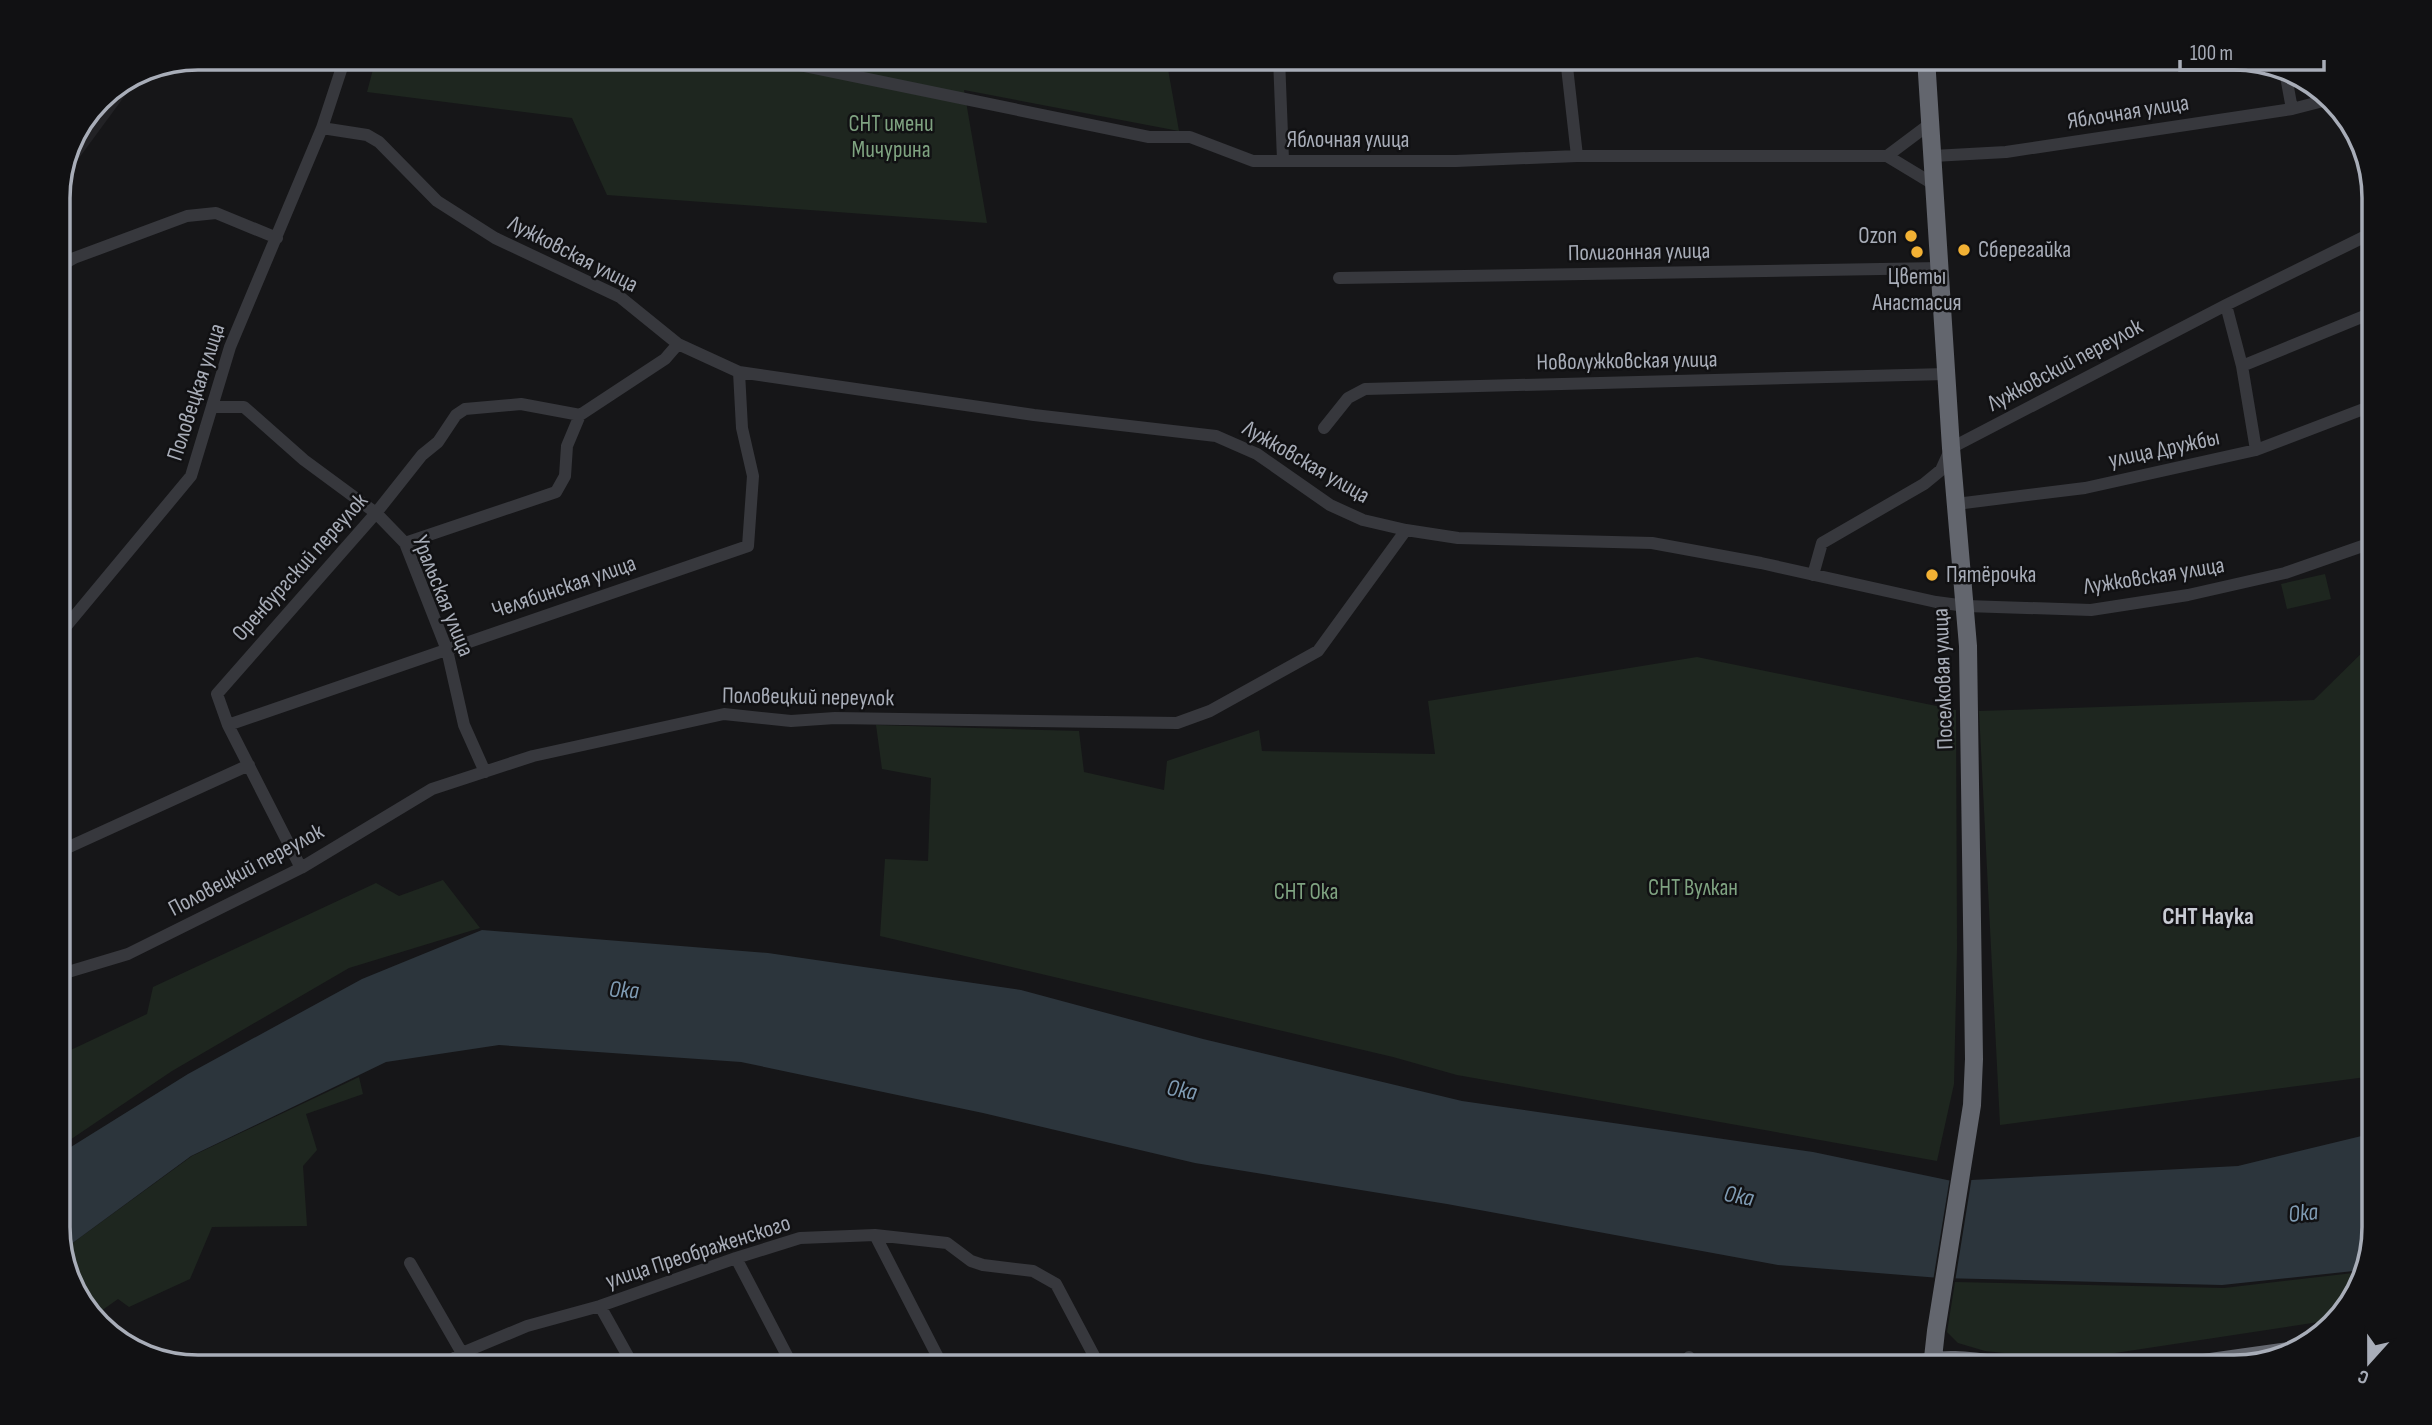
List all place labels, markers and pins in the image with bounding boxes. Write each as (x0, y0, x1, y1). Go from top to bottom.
place label: Ozon (1858, 222, 1897, 250)
marker: Ozon (1903, 228, 1919, 244)
place label: Сберегайка (1978, 236, 2071, 264)
marker: Сберегайка (1956, 242, 1972, 258)
marker: Цветы Анастасия (1909, 244, 1925, 260)
place label: Цветы Анастасия (1871, 263, 1962, 317)
place label: Пятёрочка (1946, 561, 2036, 589)
marker: Пятёрочка (1924, 567, 1940, 583)

